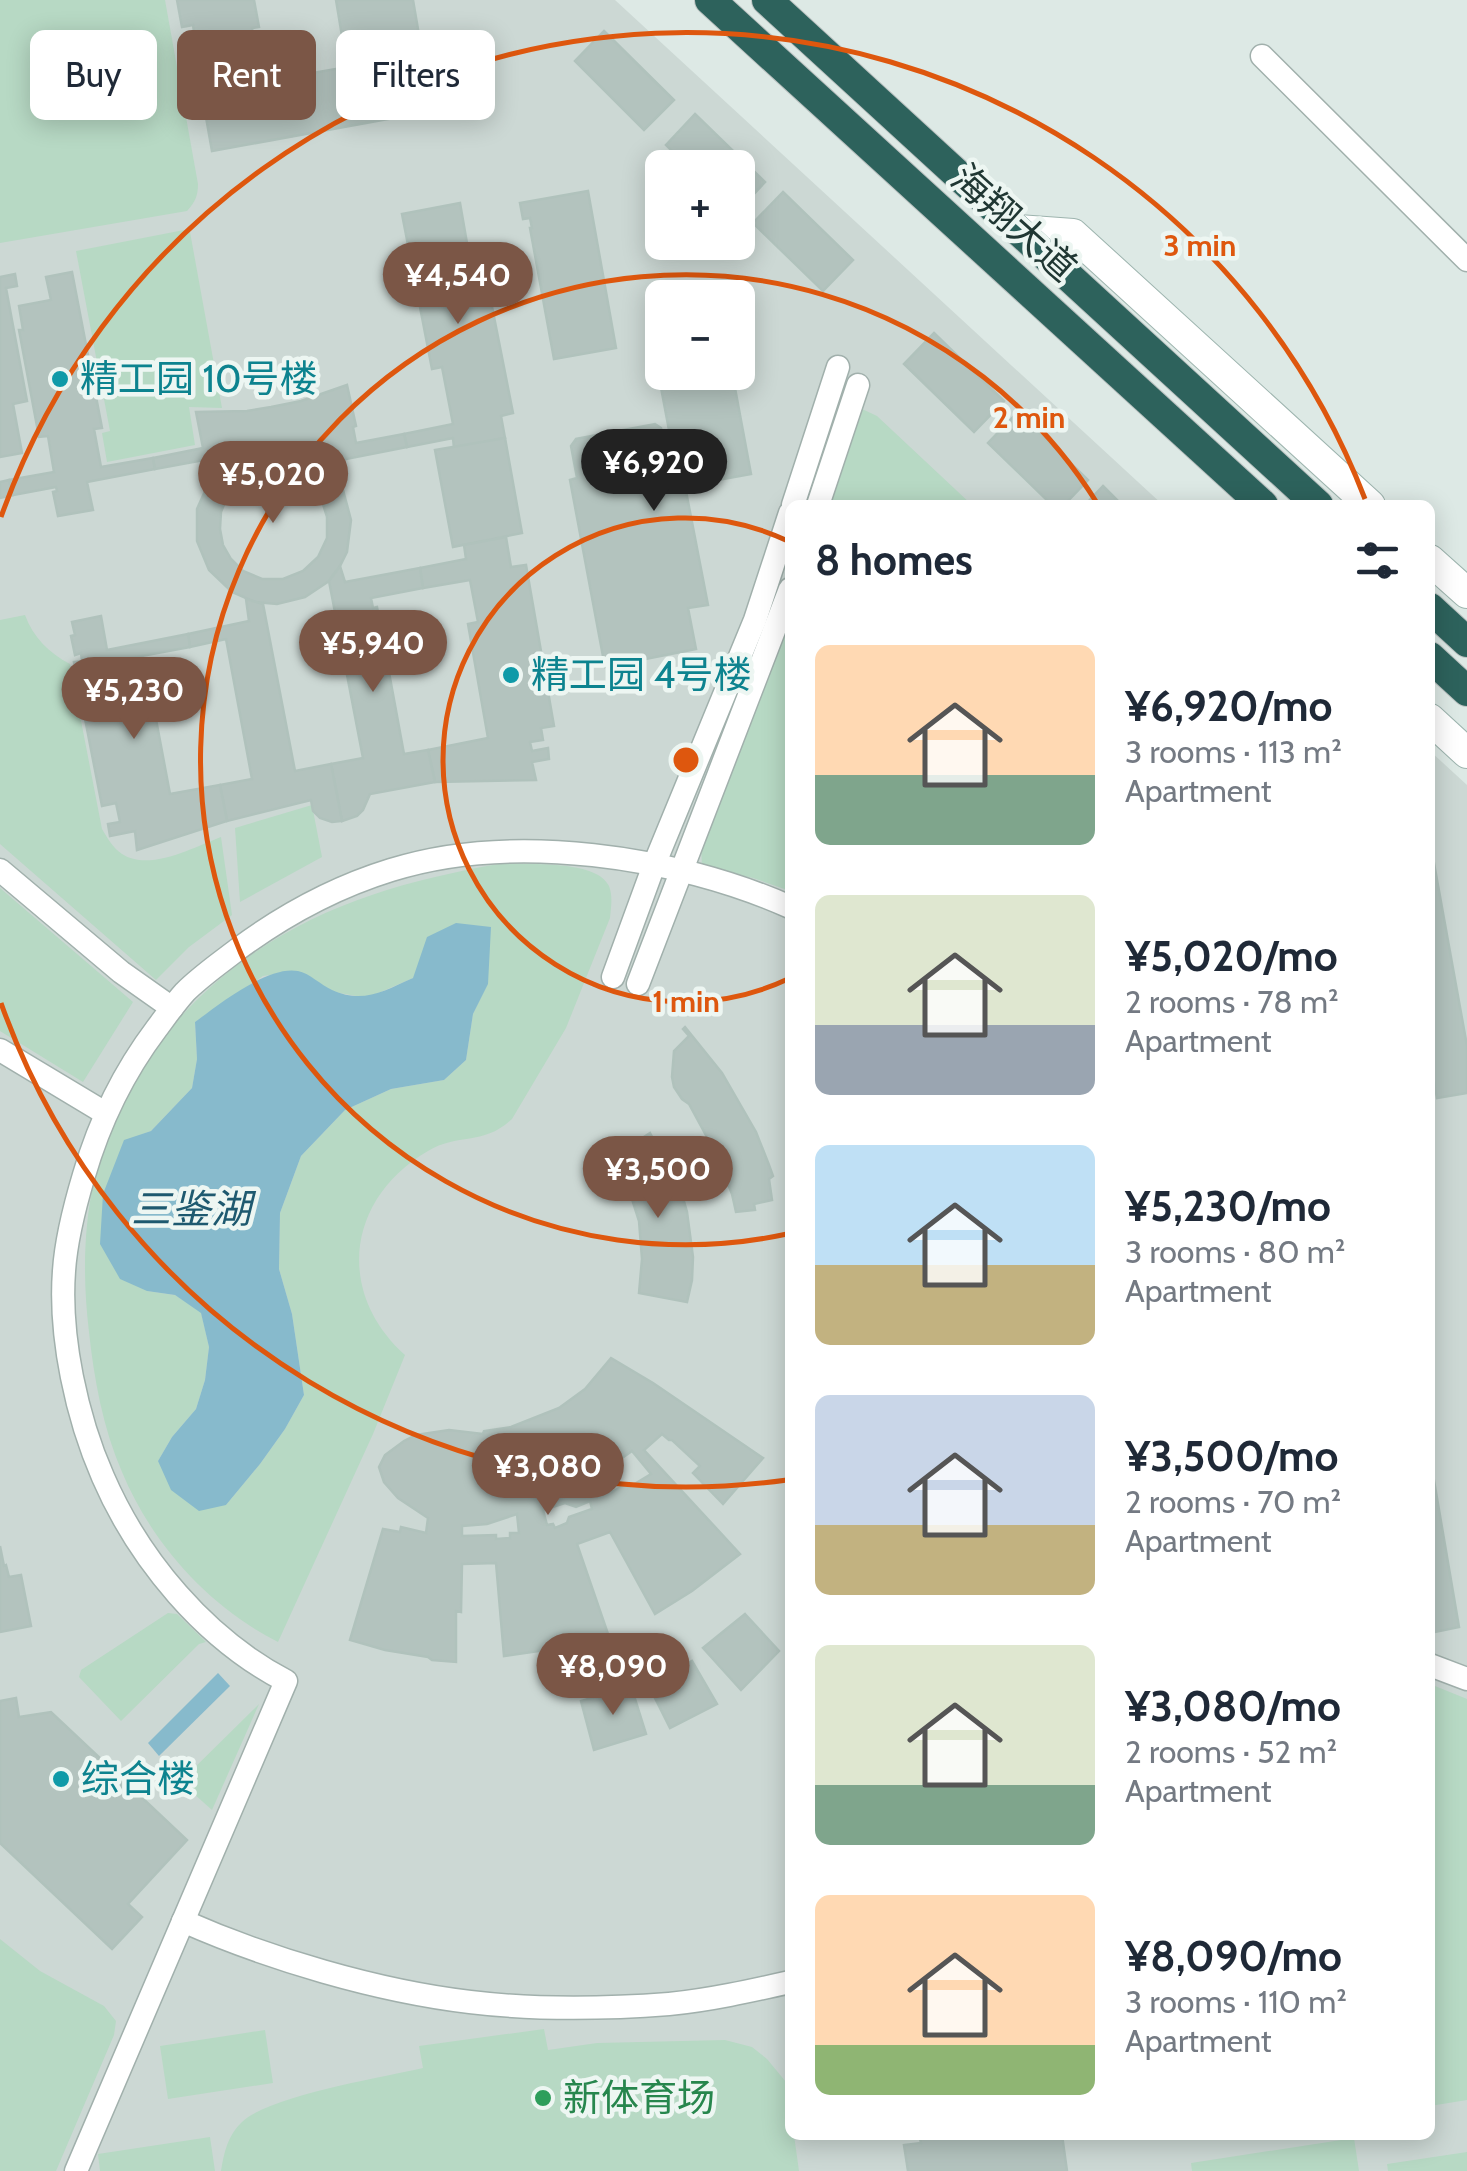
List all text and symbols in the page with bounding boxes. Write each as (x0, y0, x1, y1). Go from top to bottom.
chip: Buy (30, 30, 157, 120)
chip: Rent (177, 30, 316, 120)
chip: Filters (336, 30, 495, 120)
map controls (645, 150, 755, 390)
button: + (645, 150, 755, 260)
street label: 海翔大道 (942, 154, 1087, 291)
text: 3 min (1164, 227, 1236, 264)
pin: ¥4,540 (377, 242, 539, 327)
text: ¥4,540 (405, 255, 511, 294)
button: − (645, 280, 755, 390)
place label: 精工园 10号楼 (80, 355, 317, 402)
marker: 精工园 10号楼 (49, 368, 71, 390)
text: 2 min (993, 399, 1065, 436)
pin: ¥6,920 (573, 429, 735, 514)
pin: ¥5,020 (192, 441, 354, 526)
text: ¥6,920 (603, 442, 705, 481)
text: ¥5,020 (220, 454, 326, 493)
icon: filters (1350, 533, 1405, 588)
text: 8 homes (815, 534, 973, 586)
pin: ¥5,940 (292, 610, 454, 695)
text: ¥5,940 (321, 623, 425, 662)
place label: 精工园 4号楼 (531, 651, 752, 698)
pin: ¥5,230 (53, 657, 215, 742)
marker: 精工园 4号楼 (500, 664, 522, 686)
text: ¥5,230 (84, 670, 184, 709)
text: ¥6,920/mo (1125, 680, 1332, 732)
icon: home (895, 685, 1015, 805)
text: 3 rooms · 113 m² (1125, 732, 1342, 771)
centre of rings (668, 742, 704, 778)
text: Apartment (1125, 771, 1272, 810)
text: ¥5,020/mo (1125, 930, 1338, 982)
icon: home (895, 935, 1015, 1055)
text: 2 rooms · 78 m² (1125, 982, 1339, 1021)
text: 1 min (652, 983, 720, 1020)
text: Apartment (1125, 1021, 1272, 1060)
pin: ¥3,500 (577, 1136, 739, 1221)
text: ¥3,500 (605, 1149, 711, 1188)
text: ¥5,230/mo (1125, 1180, 1331, 1232)
water label: 三鉴湖 (131, 1184, 257, 1233)
icon: home (895, 1185, 1015, 1305)
text: 3 rooms · 80 m² (1125, 1232, 1345, 1271)
text: Apartment (1125, 1271, 1272, 1310)
text: ¥3,500/mo (1125, 1430, 1339, 1482)
pin: ¥3,080 (467, 1433, 629, 1518)
icon: home (895, 1435, 1015, 1555)
text: ¥3,080 (494, 1446, 602, 1485)
text: 2 rooms · 70 m² (1125, 1482, 1341, 1521)
text: Apartment (1125, 1521, 1272, 1560)
pin: ¥8,090 (532, 1633, 694, 1718)
text: ¥8,090 (559, 1646, 667, 1685)
text: ¥3,080/mo (1125, 1680, 1341, 1732)
icon: home (895, 1685, 1015, 1805)
text: 2 rooms · 52 m² (1125, 1732, 1337, 1771)
place label: 综合楼 (81, 1755, 195, 1802)
marker: 综合楼 (50, 1768, 72, 1790)
text: Apartment (1125, 1771, 1272, 1810)
text: ¥8,090/mo (1125, 1930, 1342, 1982)
icon: home (895, 1935, 1015, 2055)
text: 3 rooms · 110 m² (1125, 1982, 1347, 2021)
text: Apartment (1125, 2021, 1272, 2060)
place label: 新体育场 (563, 2074, 715, 2121)
marker: 新体育场 (532, 2087, 554, 2109)

